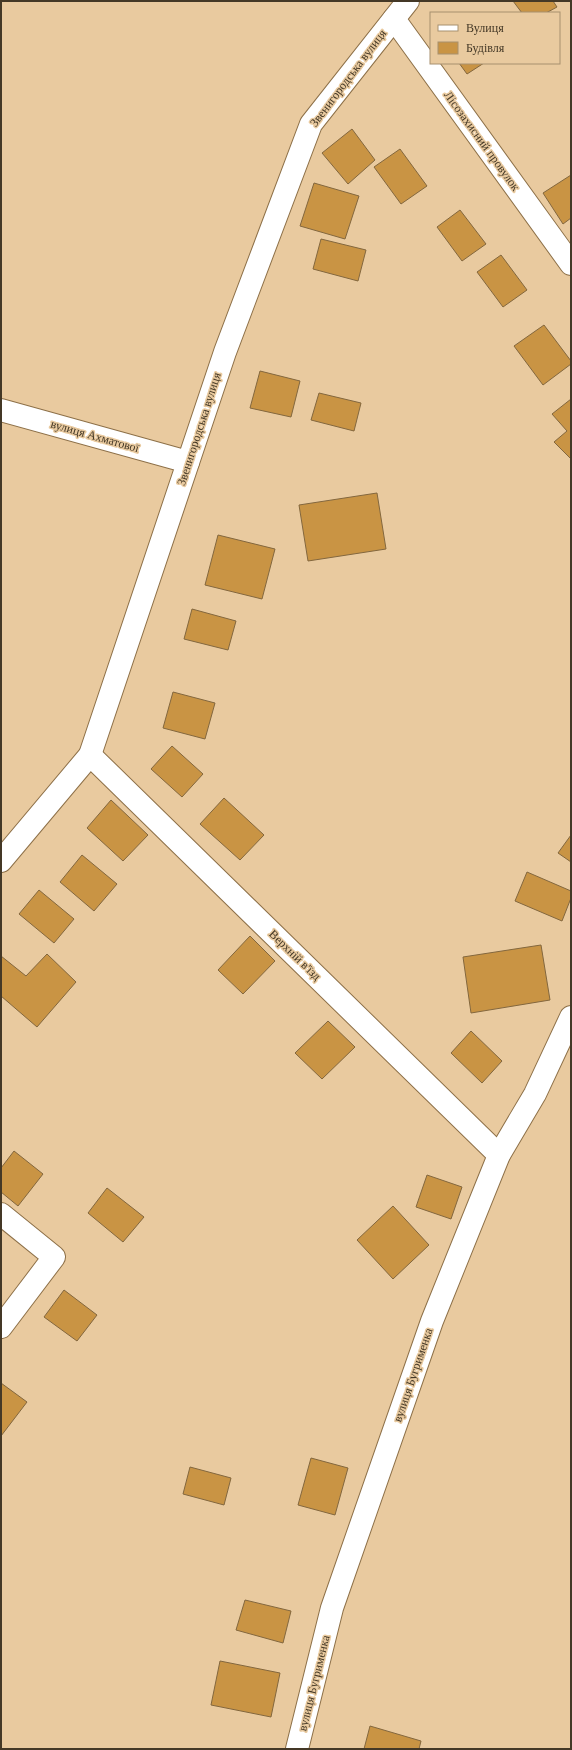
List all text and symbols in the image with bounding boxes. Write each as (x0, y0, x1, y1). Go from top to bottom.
legend (430, 12, 560, 64)
text: Вулиця (466, 21, 504, 35)
street label: Звенигородська вулиця (307, 26, 389, 129)
text: Будівля (466, 41, 505, 55)
street label: Лісозахисний провулок (441, 88, 523, 194)
street label: Звенигородська вулиця (174, 370, 224, 487)
street label: вулиця Ахматової (49, 417, 141, 455)
street label: Верхній в'їзд (266, 927, 324, 983)
street label: вулиця Бугрименка (390, 1326, 436, 1424)
street label: вулиця Бугрименка (295, 1633, 333, 1732)

